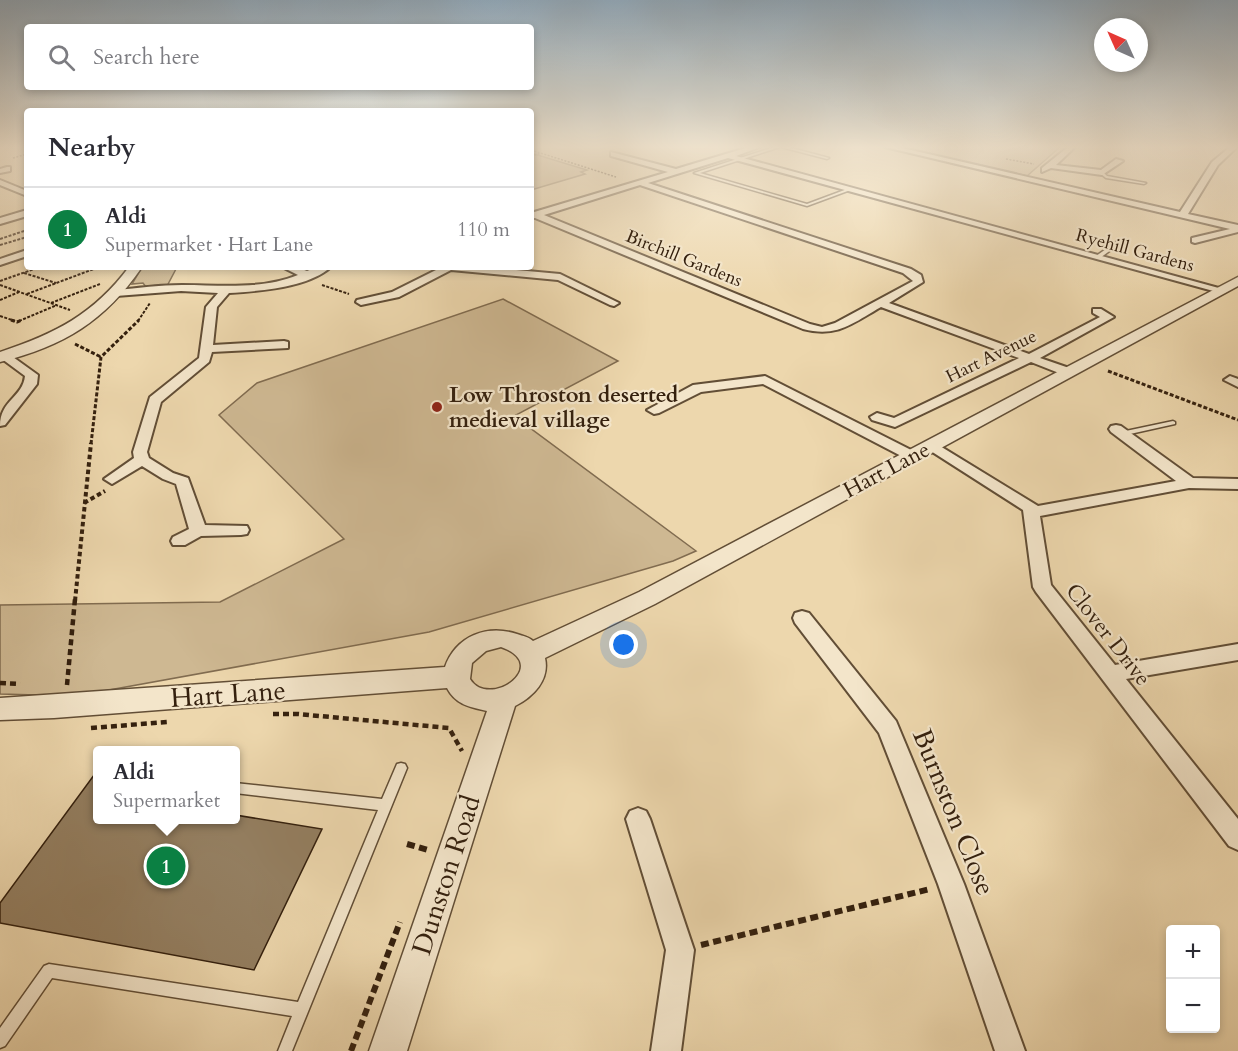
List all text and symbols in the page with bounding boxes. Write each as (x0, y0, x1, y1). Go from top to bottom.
north arrow (1094, 18, 1148, 72)
search box (24, 24, 534, 90)
icon: search (45, 41, 78, 74)
text: Search here (93, 42, 200, 72)
text: Nearby (48, 130, 136, 165)
text: Aldi (105, 201, 147, 231)
text: 1 (62, 216, 73, 243)
text: 110 m (457, 216, 510, 243)
street label: Ryehill Gardens (1073, 223, 1197, 278)
street label: Birchill Gardens (622, 224, 746, 293)
text: Supermarket · Hart Lane (105, 231, 313, 258)
street label: Hart Avenue (942, 324, 1041, 389)
place label: Low Throston deserted medieval village (449, 380, 679, 435)
marker: Low Throston deserted medieval village (430, 400, 444, 414)
street label: Hart Lane (838, 435, 935, 505)
street label: Clover Drive (1059, 577, 1158, 692)
your location (609, 630, 638, 659)
street label: Hart Lane (169, 672, 287, 717)
street label: Burnston Close (903, 723, 1004, 901)
popup (93, 746, 240, 824)
text: Aldi (113, 757, 155, 787)
text: Supermarket (113, 787, 220, 814)
street label: Dunston Road (403, 790, 490, 960)
pin: 1 (146, 844, 186, 888)
map controls (1166, 925, 1220, 1033)
button: + (1166, 925, 1220, 979)
button: − (1166, 979, 1220, 1033)

